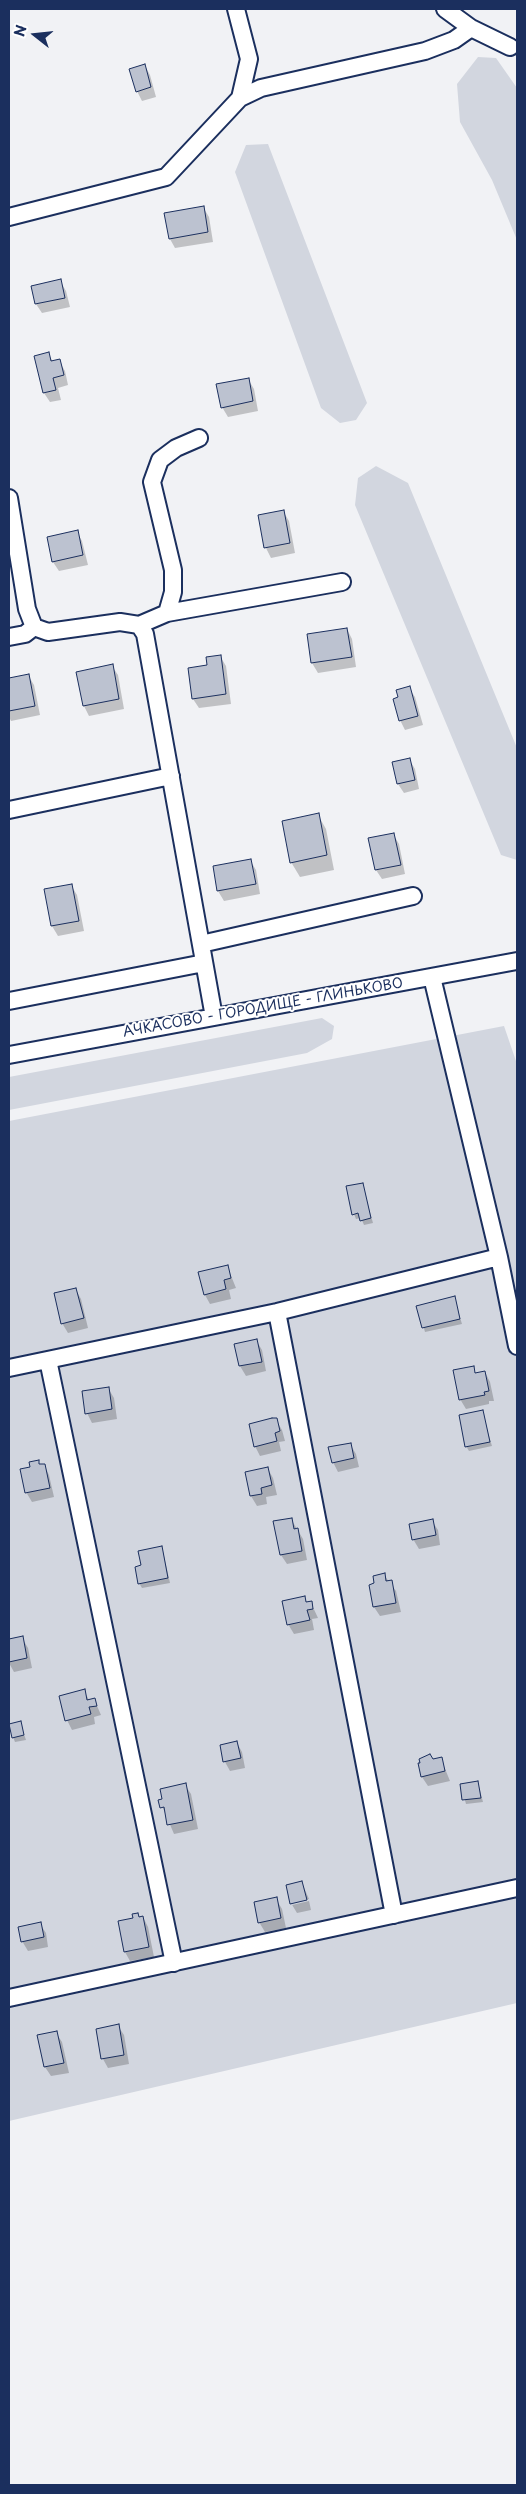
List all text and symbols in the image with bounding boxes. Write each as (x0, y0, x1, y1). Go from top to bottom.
north arrow (10, 10, 60, 60)
text: N (8, 23, 32, 39)
street label: АЧКАСОВО - ГОРОДИЩЕ - ГЛИНЬКОВО (122, 975, 404, 1041)

